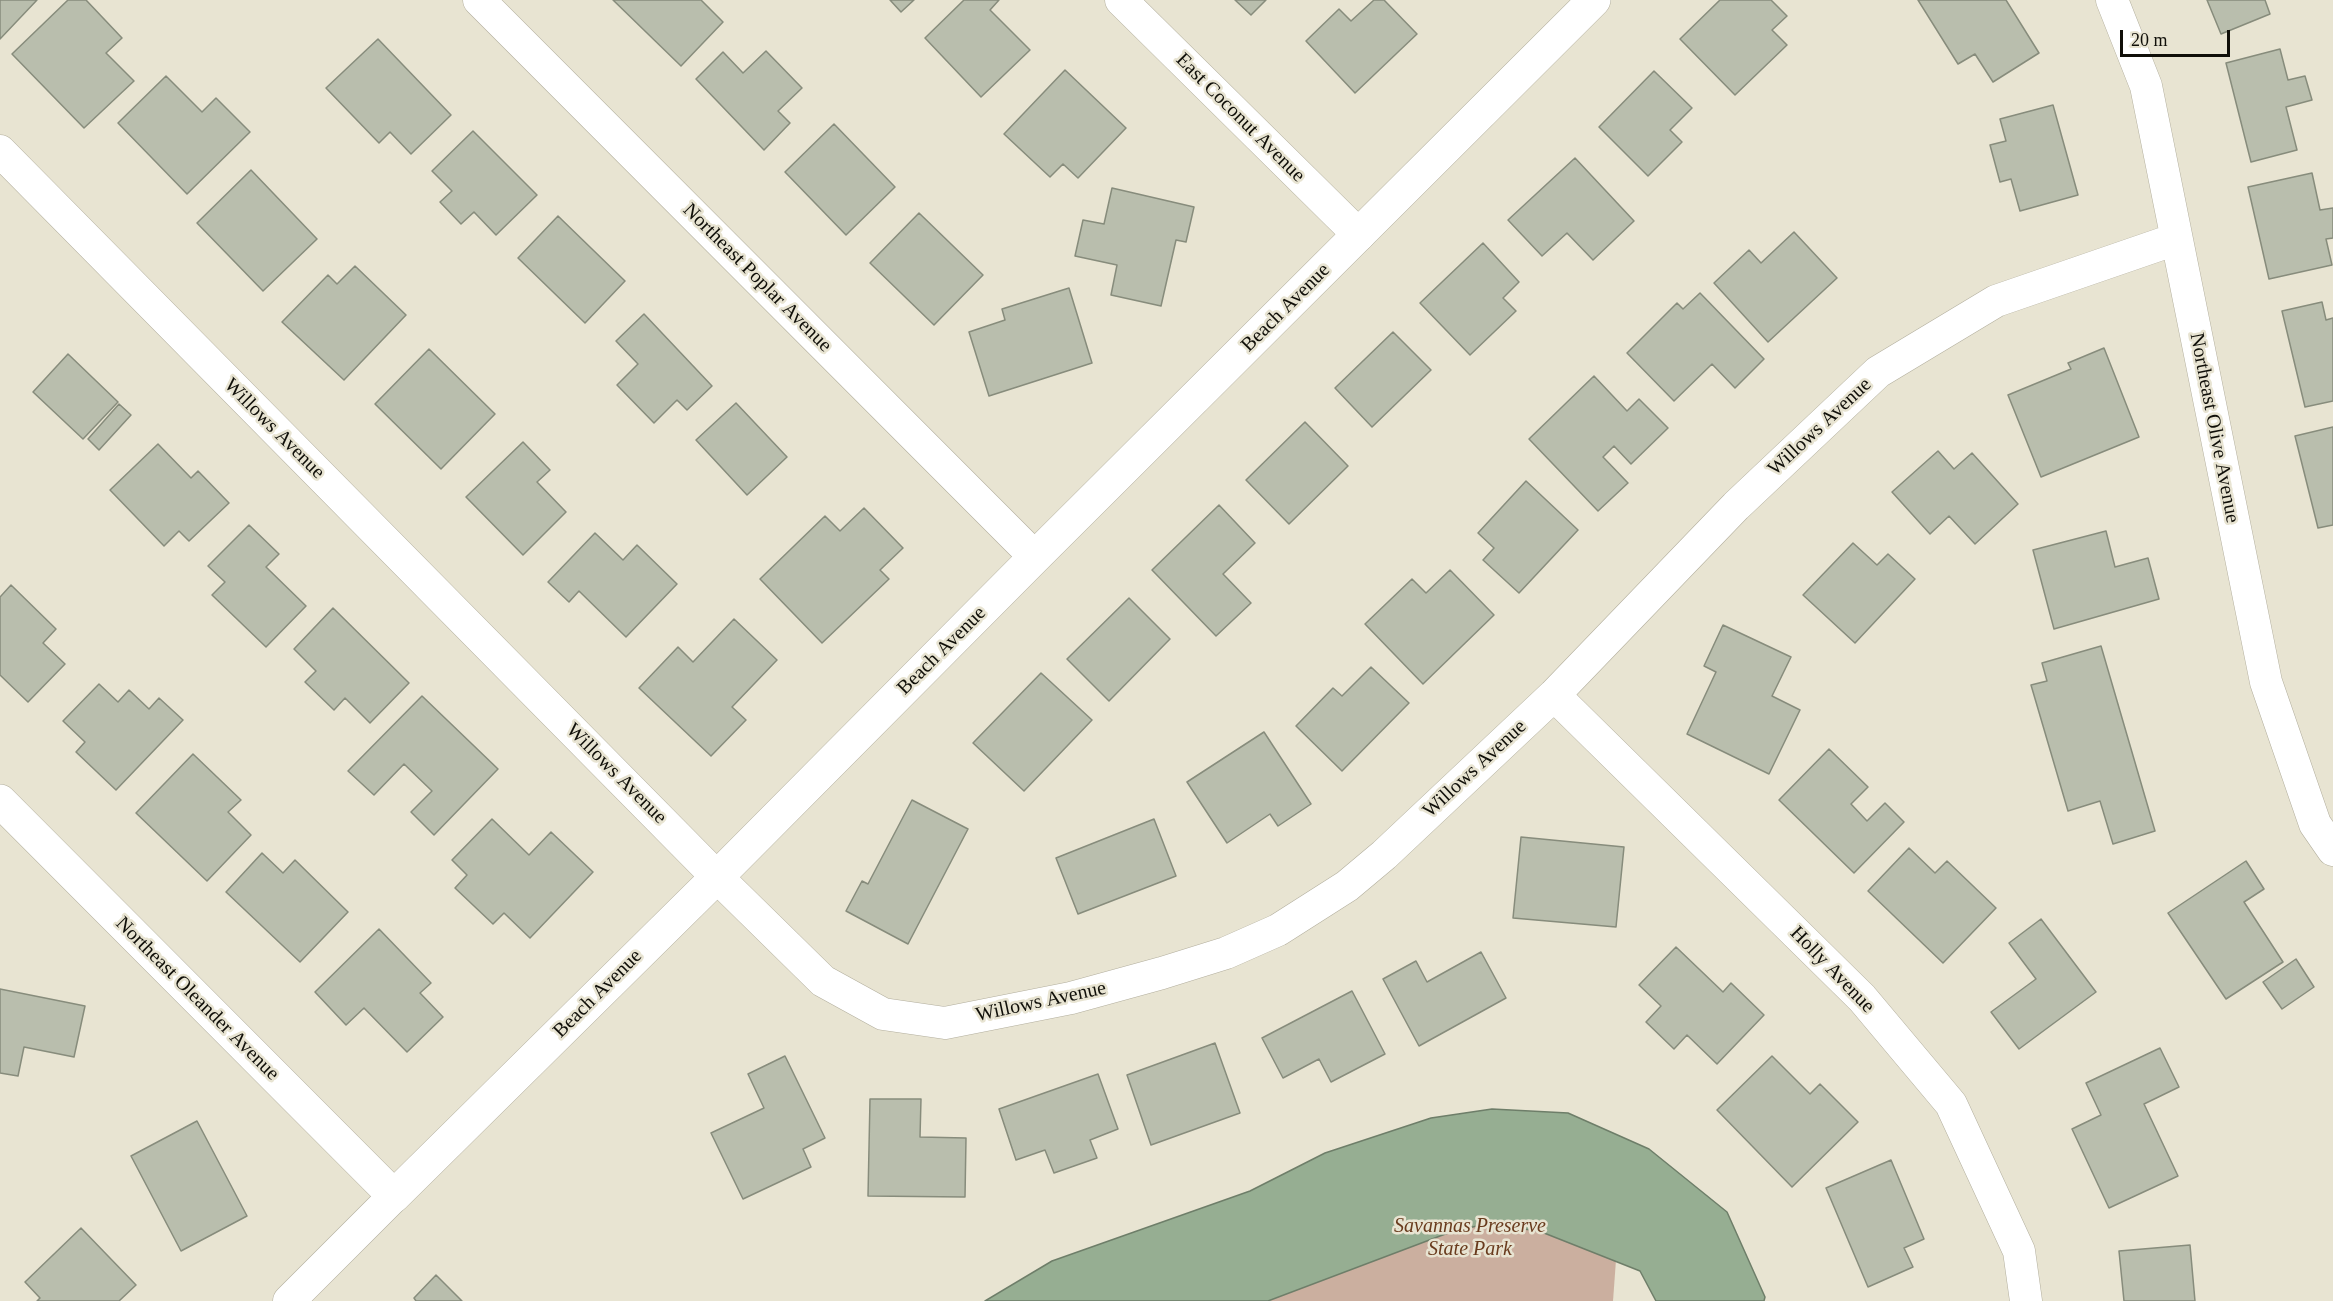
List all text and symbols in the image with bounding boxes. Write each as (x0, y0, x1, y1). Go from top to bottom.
scale bar (2123, 18, 2232, 56)
text: 20 m (2131, 30, 2168, 50)
street label: East Coconut Avenue (1170, 48, 1310, 188)
street label: Northeast Poplar Avenue (678, 199, 836, 357)
street label: Beach Avenue (1237, 259, 1335, 357)
street label: Northeast Olive Avenue (2184, 331, 2244, 525)
street label: Willows Avenue (1763, 373, 1877, 481)
street label: Willows Avenue (219, 374, 329, 484)
street label: Beach Avenue (893, 602, 991, 700)
street label: Willows Avenue (1418, 715, 1532, 823)
street label: Willows Avenue (561, 719, 671, 829)
street label: Northeast Oleander Avenue (110, 912, 284, 1086)
street label: Holly Avenue (1785, 922, 1879, 1018)
street label: Beach Avenue (549, 945, 647, 1043)
street label: Willows Avenue (974, 976, 1108, 1028)
park label: Savannas Preserve State Park (1394, 1215, 1546, 1262)

